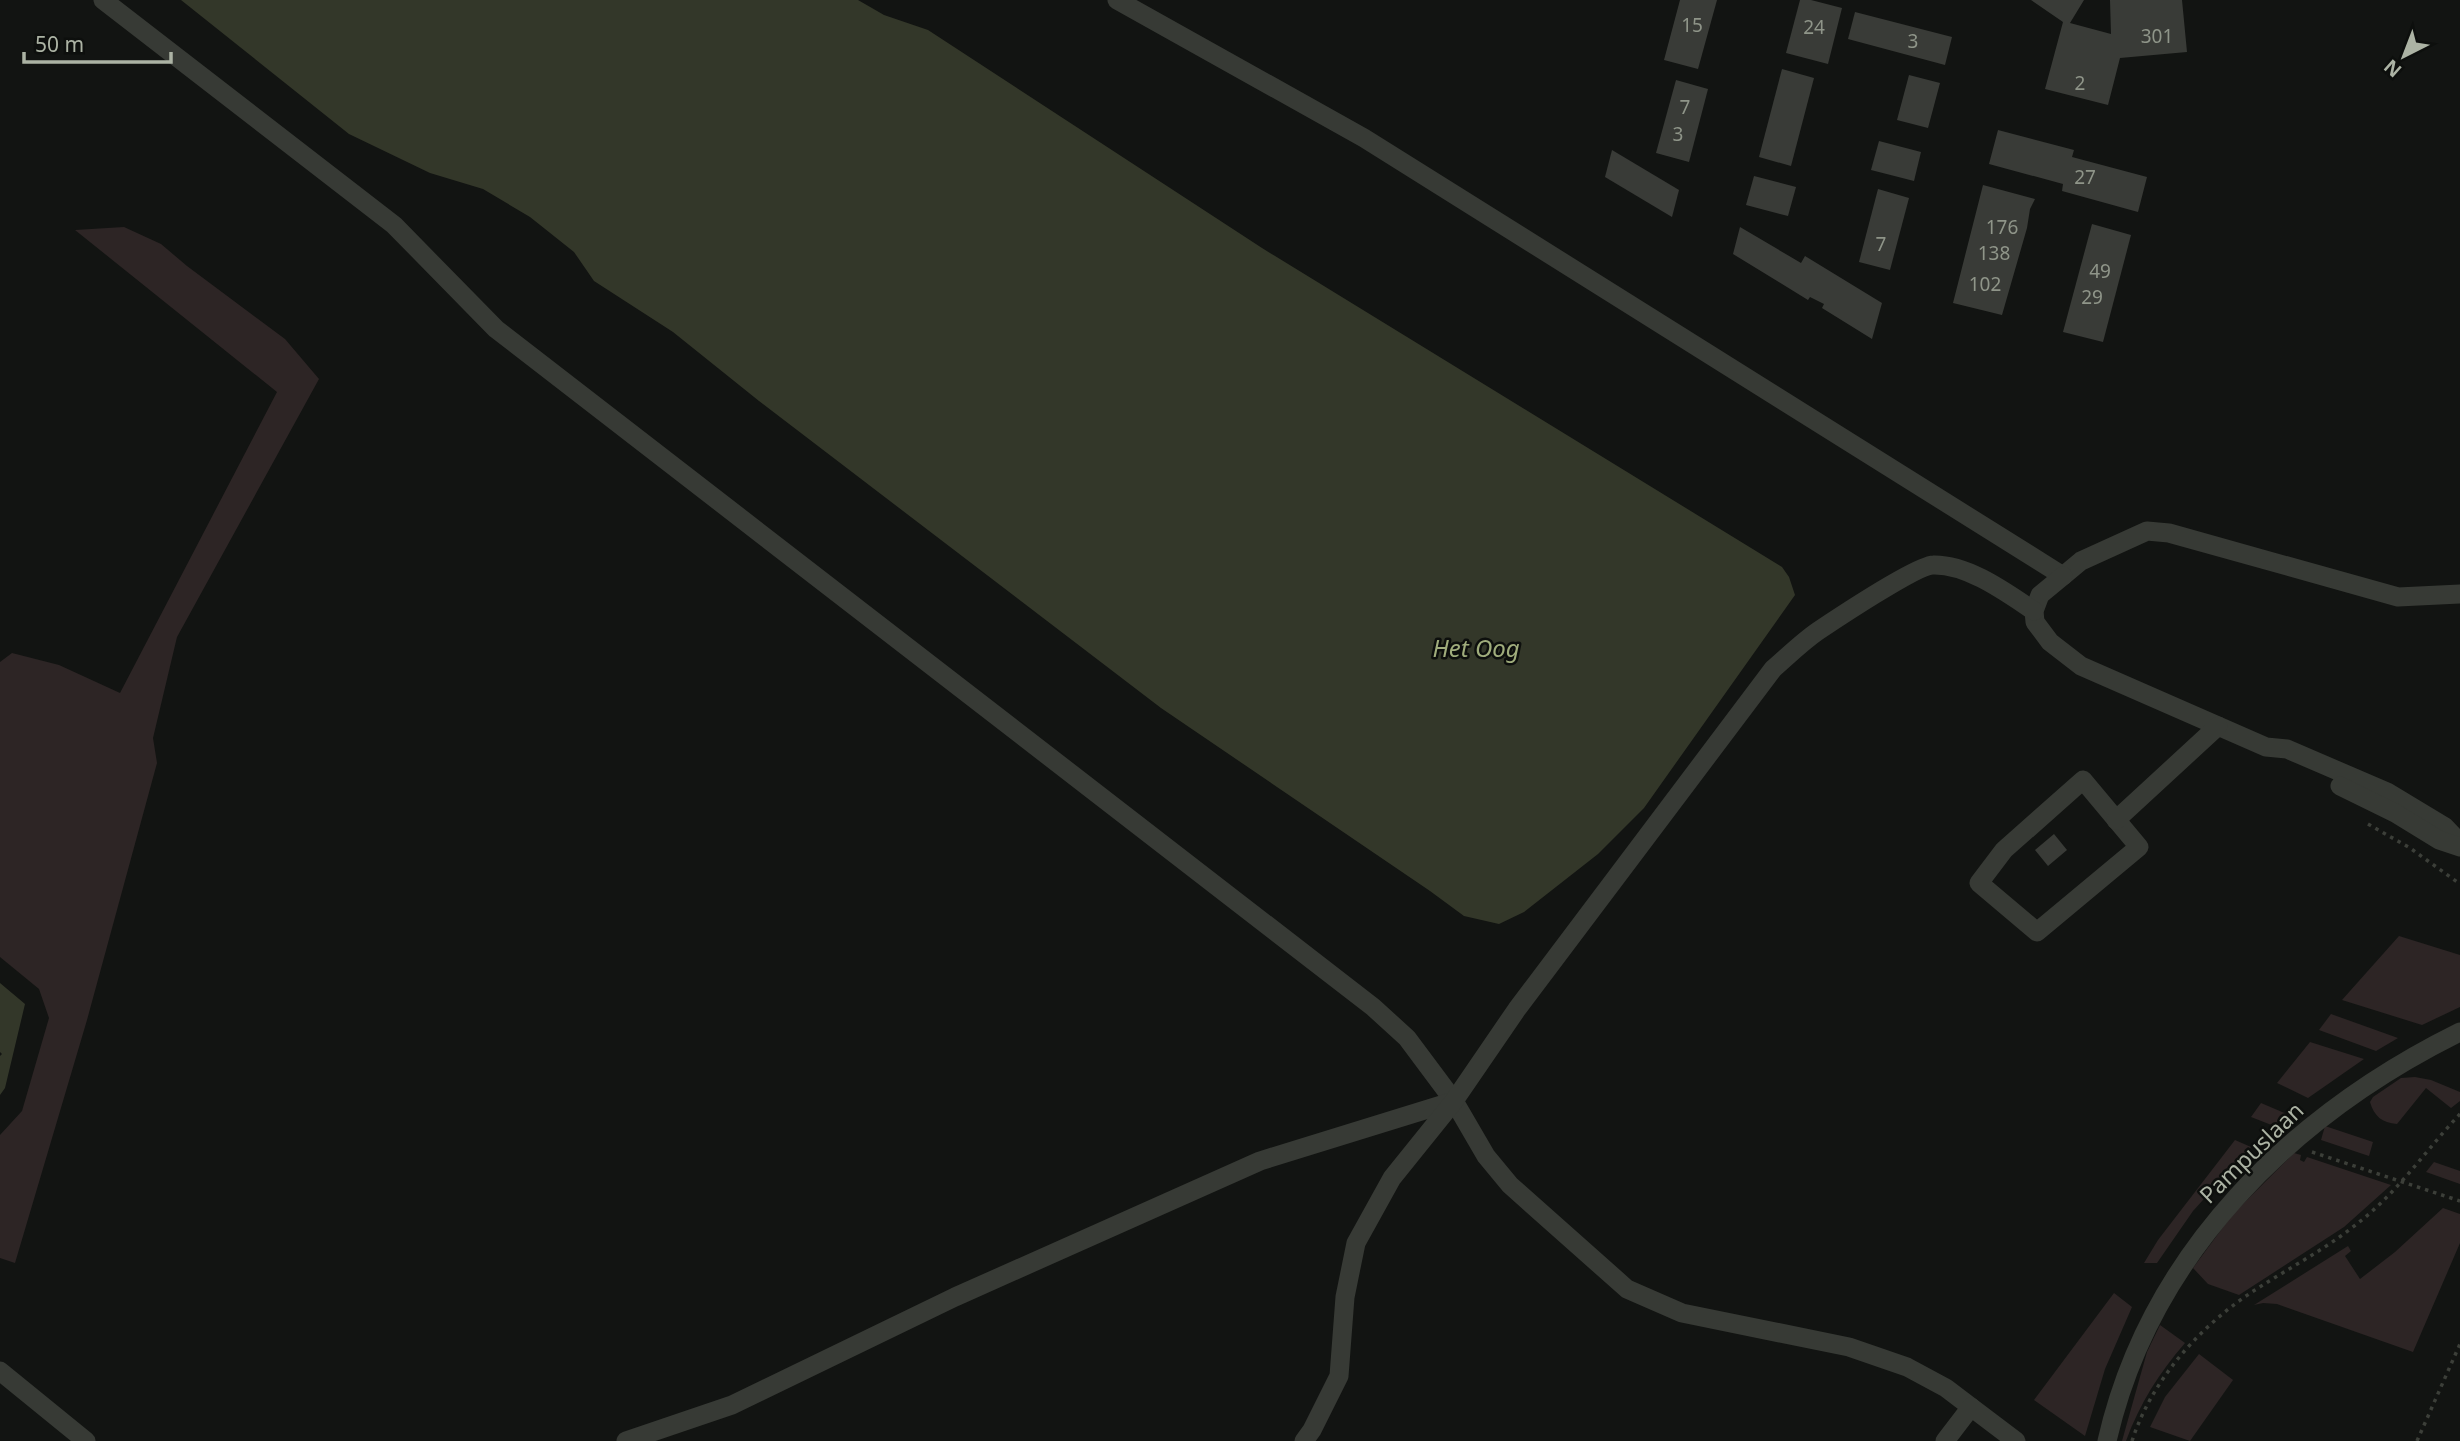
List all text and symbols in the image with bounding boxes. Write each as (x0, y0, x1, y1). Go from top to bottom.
house number: 15 (1681, 12, 1703, 38)
house number: 24 (1803, 14, 1825, 40)
scale bar (24, 21, 172, 65)
north arrow (2369, 21, 2439, 91)
house number: 301 (2141, 23, 2173, 49)
house number: 3 (1908, 28, 1918, 54)
text: 50 m (35, 30, 84, 58)
text: N (2378, 54, 2407, 83)
house number: 2 (2075, 70, 2085, 96)
house number: 7 (1680, 94, 1690, 120)
house number: 3 (1673, 121, 1683, 147)
house number: 27 (2074, 164, 2096, 190)
house number: 176 (1986, 214, 2018, 240)
house number: 7 (1876, 231, 1886, 257)
house number: 138 (1978, 240, 2010, 266)
house number: 49 (2089, 258, 2111, 284)
house number: 102 (1969, 271, 2001, 297)
house number: 29 (2081, 284, 2103, 310)
water label: Het Oog (1432, 631, 1520, 664)
street label: Pampuslaan (2192, 1094, 2310, 1210)

